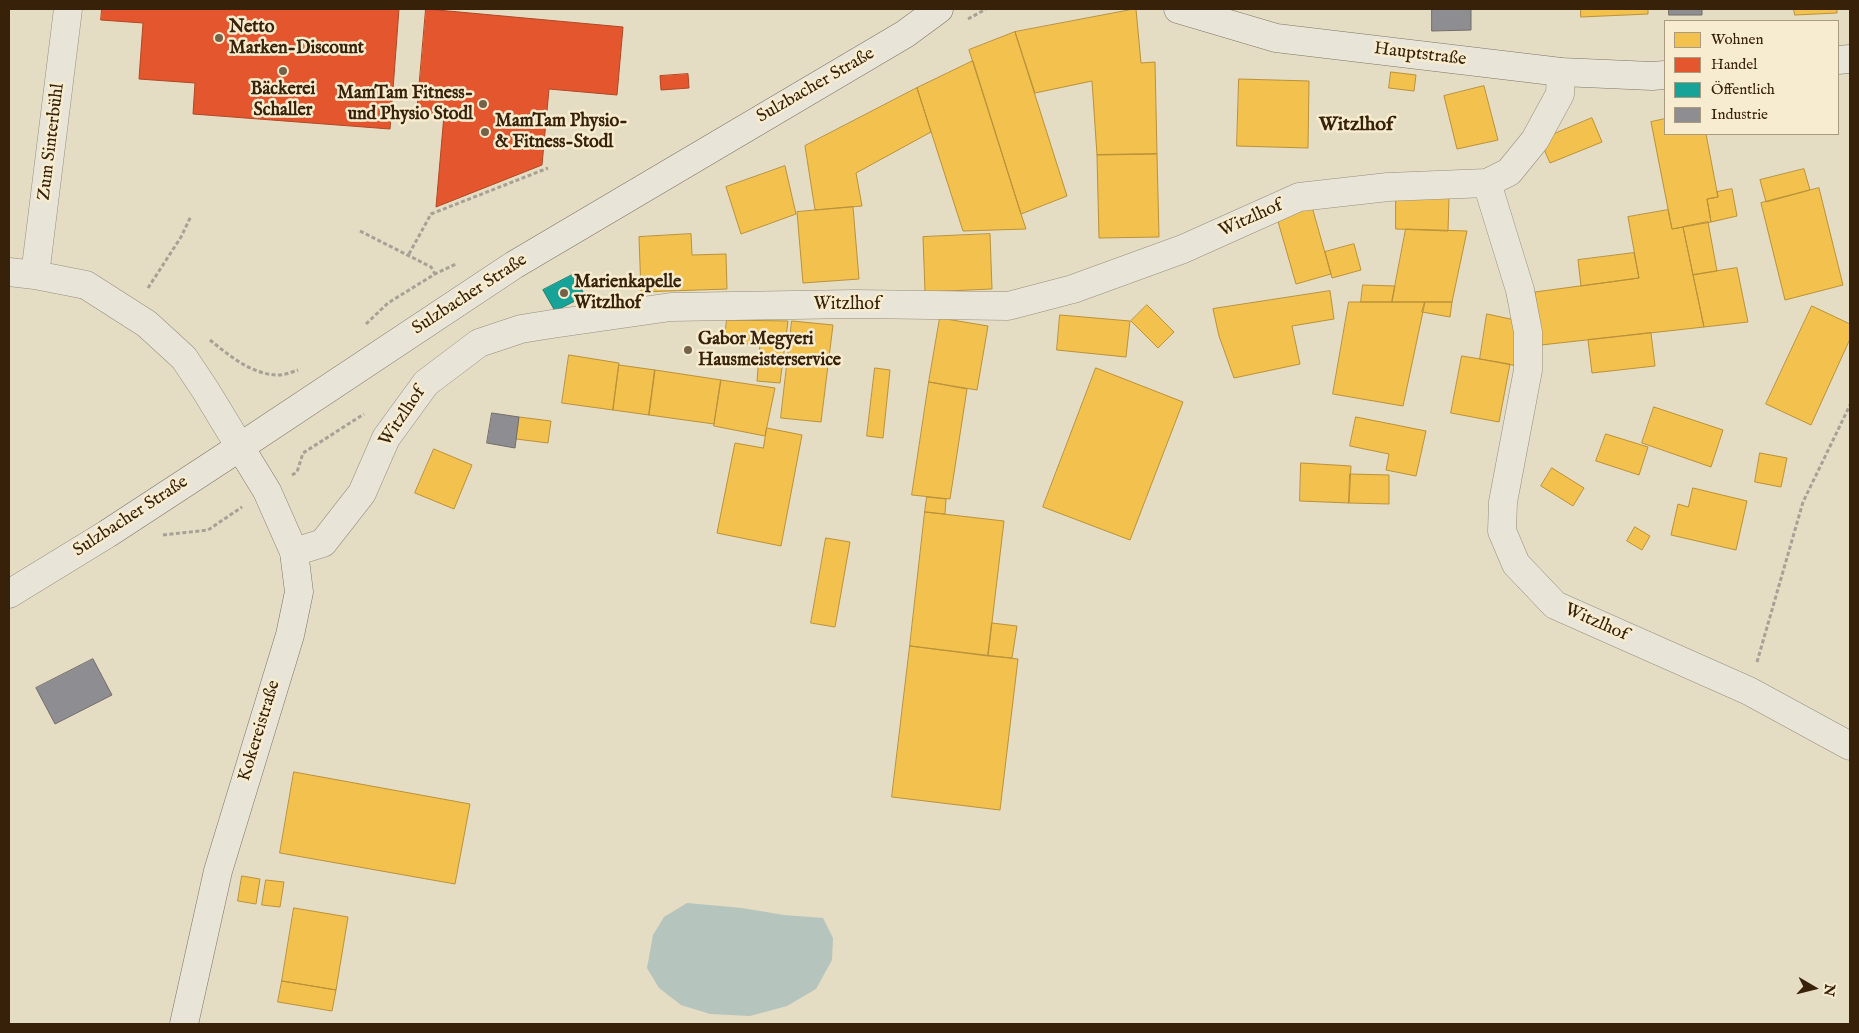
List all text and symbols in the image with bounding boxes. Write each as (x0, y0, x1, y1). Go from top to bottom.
place label: Netto Marken-Discount (229, 17, 364, 59)
legend (1664, 20, 1839, 135)
text: Wohnen (1711, 30, 1763, 49)
marker: Netto Marken-Discount (213, 32, 225, 44)
street label: Hauptstraße (1373, 39, 1467, 71)
street label: Sulzbacher Straße (753, 43, 879, 129)
text: Handel (1711, 55, 1757, 74)
marker: Bäckerei Schaller (277, 65, 289, 77)
place label: Bäckerei Schaller (251, 79, 315, 122)
text: Öffentlich (1711, 80, 1775, 99)
street label: Zum Sinterbühl (34, 82, 70, 202)
place label: MamTam Fitness- und Physio Stodl (337, 83, 473, 126)
marker: MamTam Fitness- und Physio Stodl (477, 98, 489, 110)
text: Industrie (1711, 105, 1768, 124)
place label: MamTam Physio- & Fitness-Stodl (495, 111, 628, 154)
district label: Witzlhof (1319, 114, 1393, 138)
marker: MamTam Physio- & Fitness-Stodl (479, 126, 491, 138)
street label: Witzlhof (1216, 195, 1286, 243)
street label: Sulzbacher Straße (409, 250, 531, 340)
place label: Marienkapelle Witzlhof (574, 272, 681, 314)
marker: Marienkapelle Witzlhof (558, 287, 570, 299)
street label: Witzlhof (813, 294, 881, 316)
place label: Gabor Megyeri Hausmeisterservice (698, 329, 841, 372)
marker: Gabor Megyeri Hausmeisterservice (682, 344, 694, 356)
street label: Witzlhof (375, 383, 431, 451)
street label: Sulzbacher Straße (70, 472, 192, 562)
street label: Witzlhof (1561, 599, 1631, 647)
street label: Kokereistraße (234, 678, 286, 784)
north arrow (1789, 963, 1839, 1013)
text: N (1819, 983, 1839, 997)

